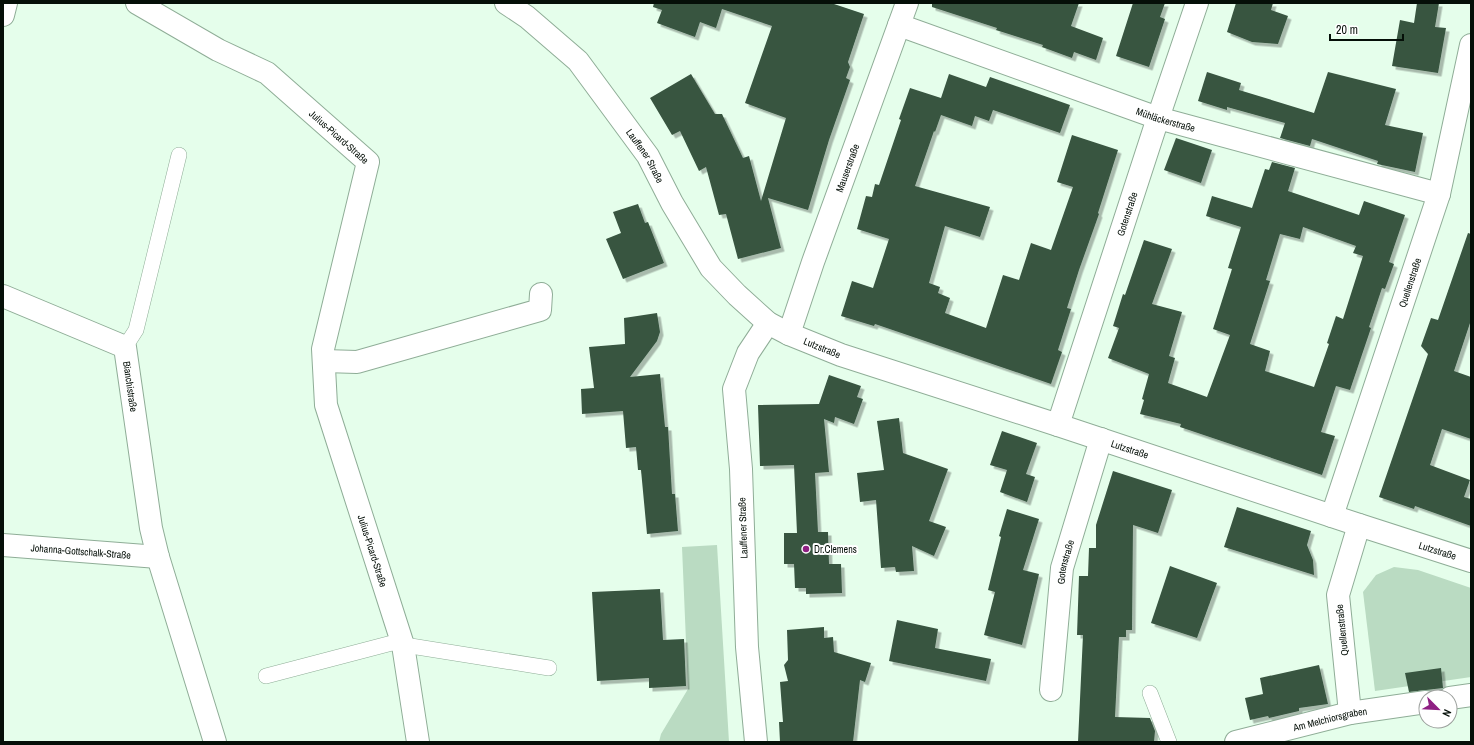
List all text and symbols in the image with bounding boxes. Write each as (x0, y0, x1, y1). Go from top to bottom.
scale bar (1330, 16, 1403, 42)
text: 20 m (1336, 22, 1358, 38)
street label: Mühläckerstraße (1134, 104, 1197, 134)
street label: Julius-Picard-Straße (307, 107, 372, 167)
street label: Lauffener Straße (624, 126, 667, 185)
street label: Mauserstraße (832, 141, 862, 194)
street label: Gotenstraße (1114, 190, 1140, 238)
street label: Quellenstraße (1395, 256, 1424, 309)
street label: Lutzstraße (802, 334, 843, 361)
street label: Bianchistraße (121, 360, 141, 413)
street label: Lutzstraße (1109, 437, 1151, 461)
street label: Lauffener Straße (735, 497, 751, 559)
street label: Julius-Picard-Straße (355, 513, 391, 589)
street label: Gotenstraße (1054, 538, 1077, 585)
street label: Lutzstraße (1417, 538, 1458, 563)
street label: Johanna-Gottschalk-Straße (30, 541, 132, 561)
place label: Dr.Clemens (814, 543, 857, 556)
marker: Dr.Clemens (801, 544, 811, 554)
street label: Quellenstraße (1333, 603, 1351, 656)
north arrow (1418, 689, 1458, 729)
street label: Am Melchiorsgraben (1291, 704, 1368, 734)
text: N (1439, 707, 1455, 719)

